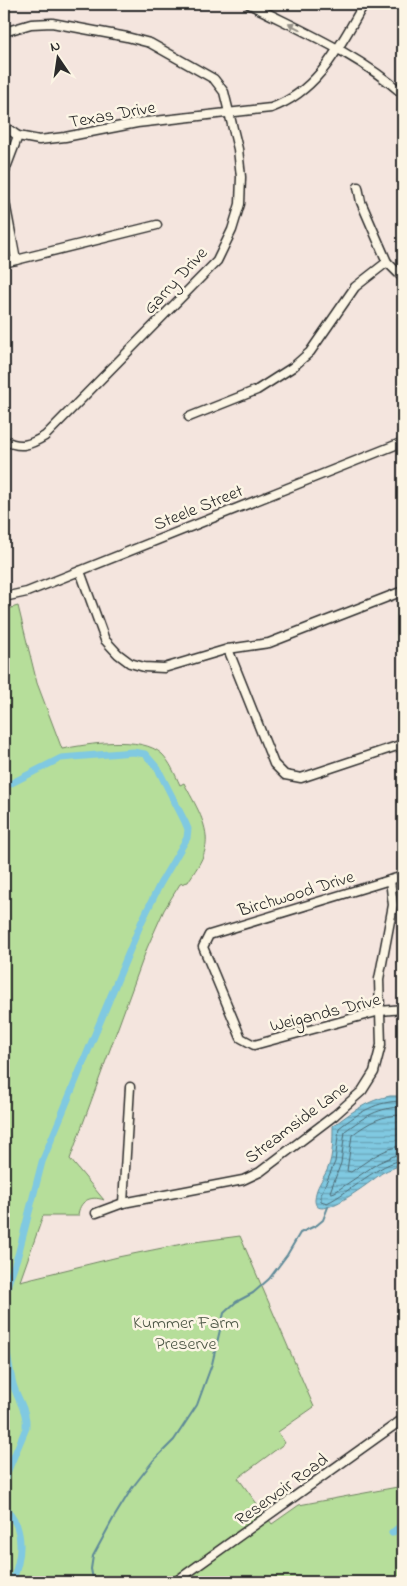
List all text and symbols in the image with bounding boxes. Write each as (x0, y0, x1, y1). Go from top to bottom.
one-way arrow (287, 23, 302, 31)
north arrow (32, 32, 82, 82)
text: N (48, 36, 62, 58)
street label: Texas Drive (67, 95, 159, 136)
street label: Garry Drive (138, 241, 215, 321)
street label: Steele Street (150, 479, 248, 539)
street label: Birchwood Drive (234, 865, 359, 925)
street label: Weigands Drive (267, 987, 385, 1041)
street label: Streamside Lane (240, 1076, 355, 1171)
park label: Kummer Farm Preserve (133, 1311, 239, 1358)
street label: Reservoir Road (230, 1448, 334, 1533)

